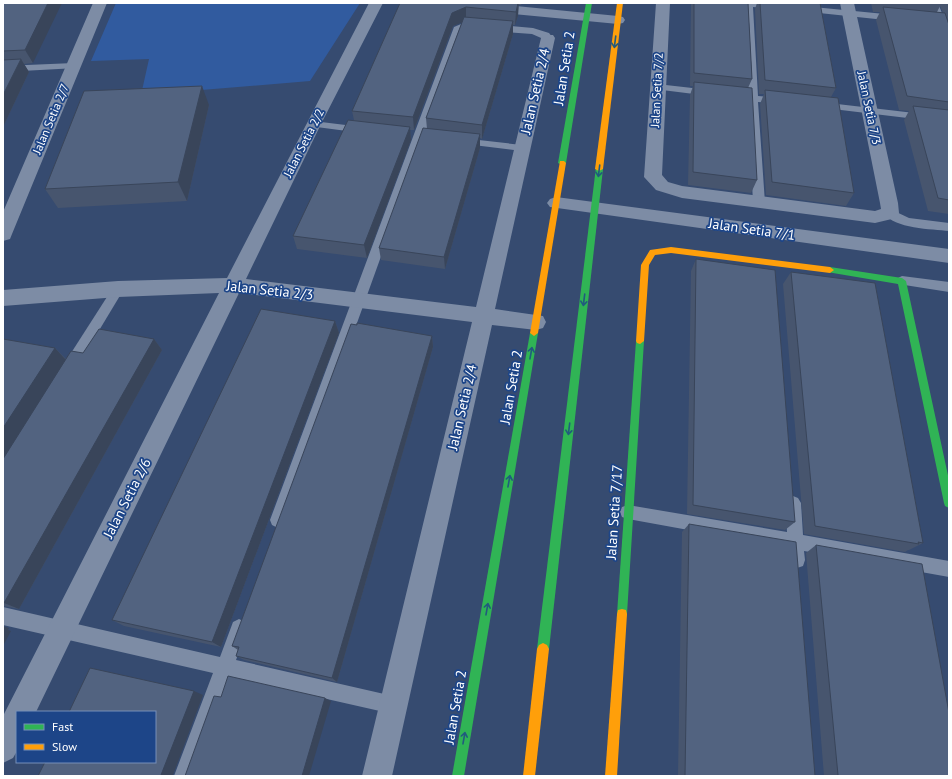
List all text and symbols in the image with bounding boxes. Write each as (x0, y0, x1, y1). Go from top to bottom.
street label: Jalan Setia 2 (549, 30, 579, 107)
one-way arrow (611, 35, 619, 48)
street label: Jalan Setia 2/4 (516, 46, 554, 137)
street label: Jalan Setia 7/2 (647, 52, 666, 129)
street label: Jalan Setia 7/3 (854, 69, 885, 146)
street label: Jalan Setia 2/7 (29, 81, 72, 157)
street label: Jalan Setia 2/2 (279, 106, 327, 180)
one-way arrow (595, 164, 602, 177)
street label: Jalan Setia 7/1 (706, 214, 797, 244)
street label: Jalan Setia 2/3 (225, 276, 314, 304)
one-way arrow (580, 293, 588, 306)
one-way arrow (527, 347, 535, 360)
street label: Jalan Setia 2 (495, 349, 526, 426)
street label: Jalan Setia 2/4 (443, 362, 481, 453)
one-way arrow (565, 422, 573, 435)
street label: Jalan Setia 2/6 (99, 455, 155, 542)
street label: Jalan Setia 7/17 (602, 464, 626, 561)
one-way arrow (505, 475, 513, 488)
one-way arrow (483, 603, 491, 616)
street label: Jalan Setia 2 (439, 669, 470, 746)
legend (16, 711, 156, 763)
text: Fast (52, 719, 73, 734)
one-way arrow (461, 731, 469, 744)
text: Slow (52, 739, 77, 754)

